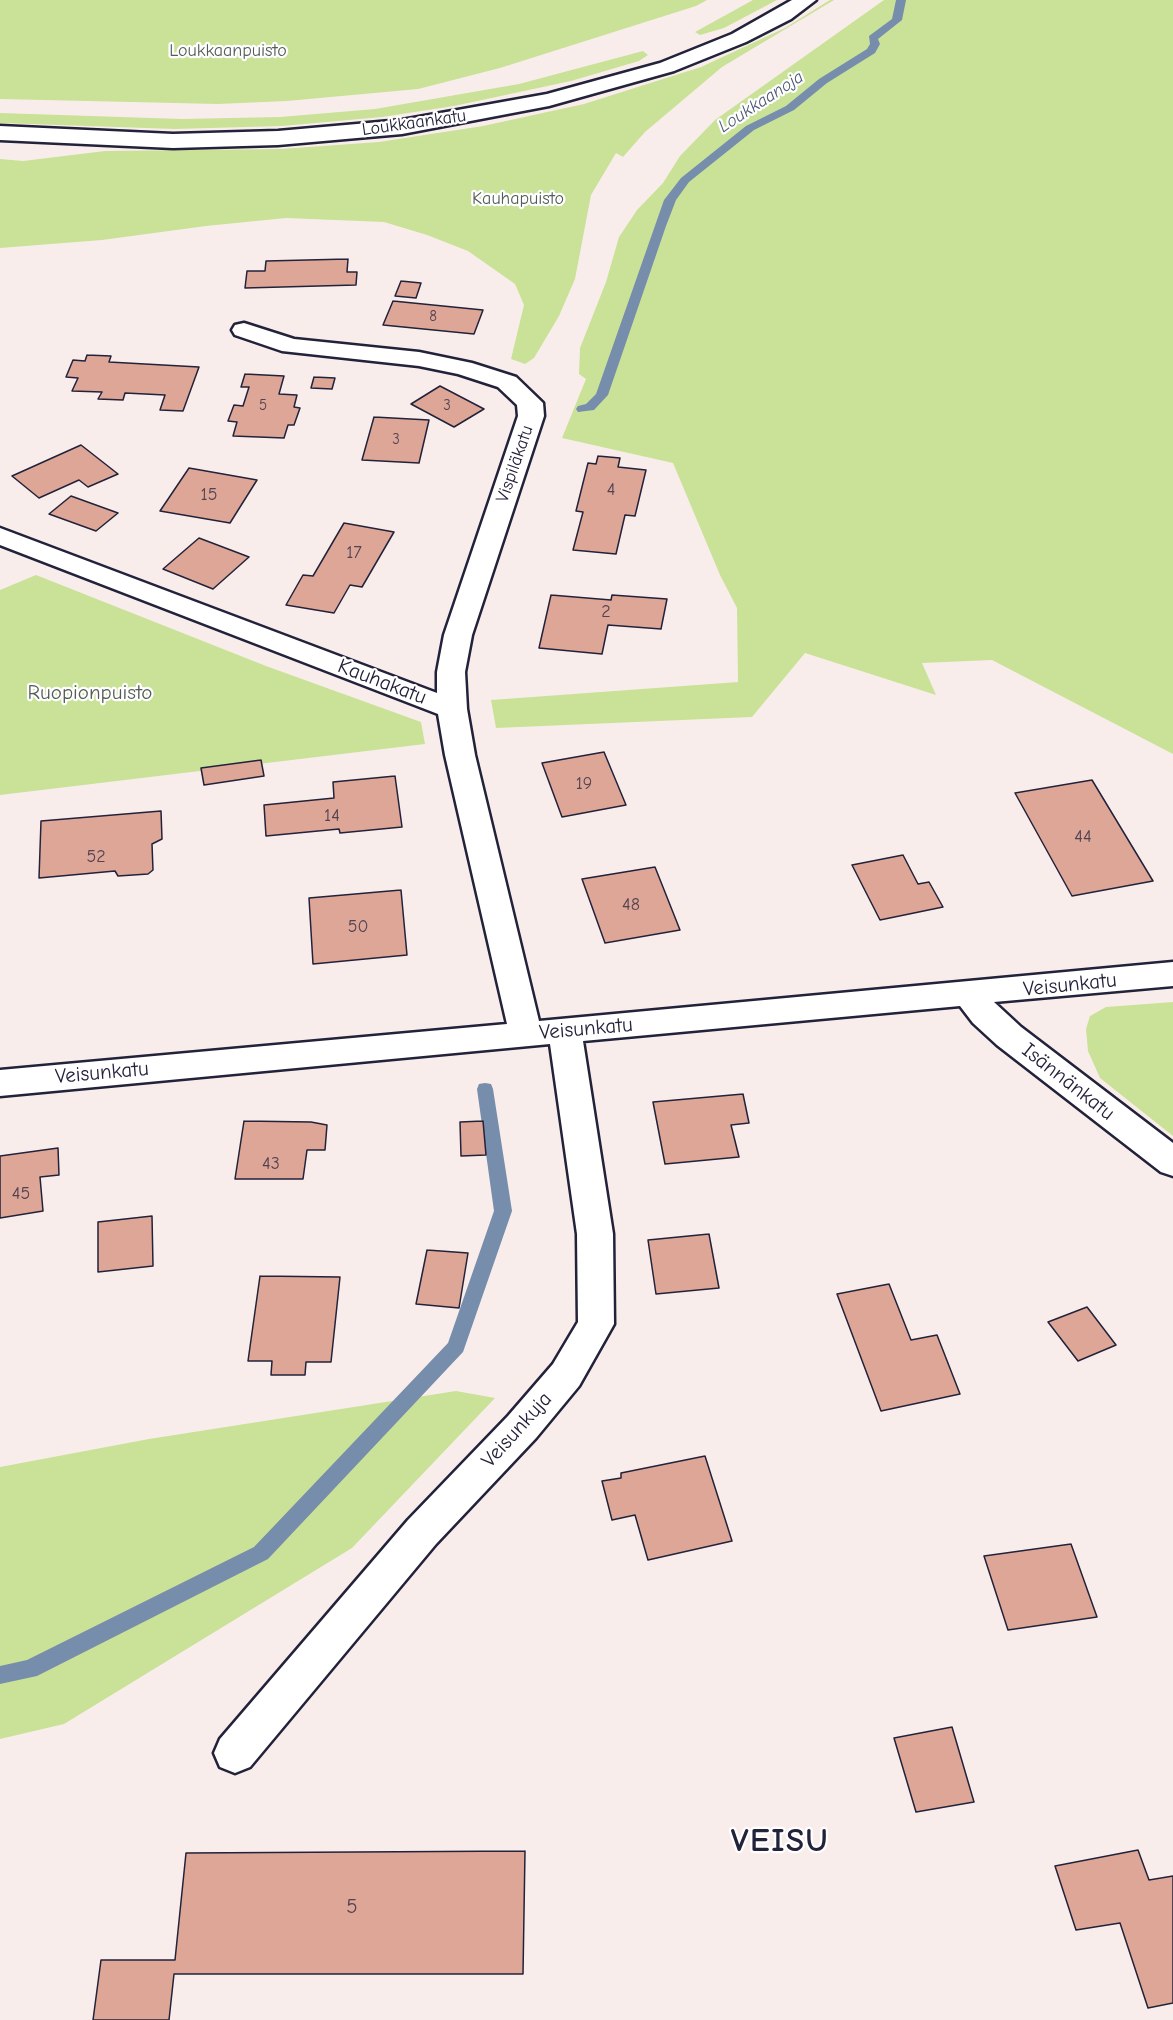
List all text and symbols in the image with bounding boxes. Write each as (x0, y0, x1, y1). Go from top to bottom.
park label: Loukkaanpuisto (169, 40, 287, 62)
water label: Loukkaanoja (714, 66, 808, 138)
street label: Loukkaankatu (361, 105, 467, 141)
park label: Kauhapuisto (472, 188, 564, 210)
house number: 8 (429, 308, 437, 326)
house number: 5 (259, 397, 267, 415)
house number: 3 (443, 397, 451, 415)
street label: Vispiläkatu (492, 423, 538, 505)
house number: 3 (392, 431, 400, 449)
house number: 4 (607, 479, 615, 501)
house number: 15 (201, 484, 217, 506)
house number: 17 (346, 542, 362, 564)
house number: 2 (601, 601, 611, 623)
street label: Kauhakatu (334, 654, 430, 710)
park label: Ruopionpuisto (28, 680, 152, 706)
house number: 19 (576, 773, 592, 795)
house number: 14 (324, 805, 340, 827)
house number: 44 (1074, 826, 1092, 848)
house number: 52 (86, 846, 106, 868)
house number: 48 (622, 894, 640, 916)
house number: 50 (348, 916, 368, 938)
street label: Veisunkatu (1022, 968, 1118, 1002)
street label: Veisunkatu (538, 1012, 634, 1046)
street label: Isännänkatu (1017, 1038, 1119, 1126)
street label: Veisunkatu (54, 1056, 150, 1090)
house number: 43 (262, 1153, 280, 1175)
house number: 45 (12, 1183, 30, 1205)
street label: Veisunkuja (477, 1387, 557, 1473)
district label: VEISU (731, 1822, 829, 1862)
house number: 5 (346, 1894, 358, 1920)

